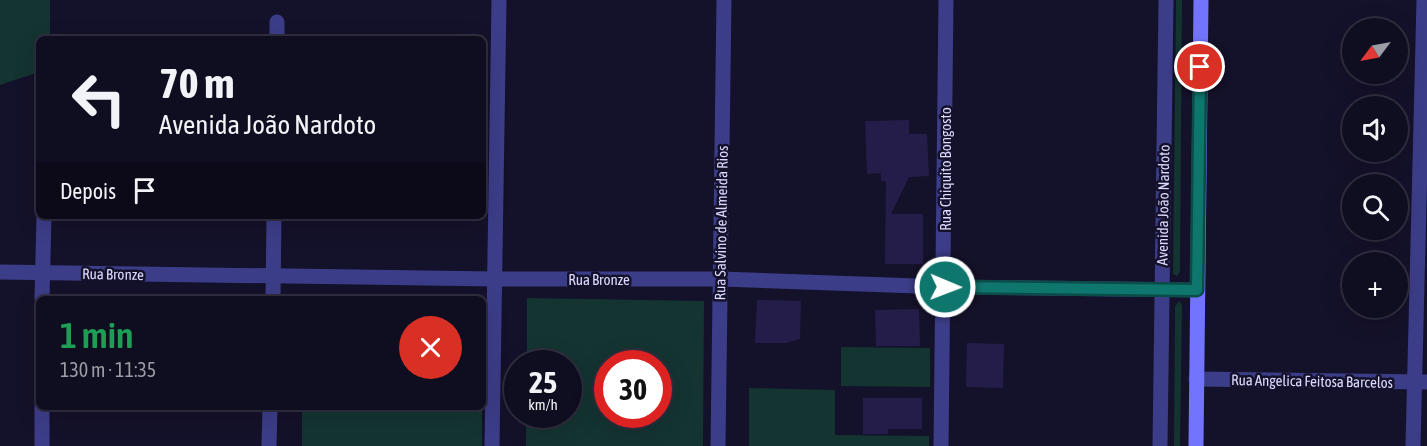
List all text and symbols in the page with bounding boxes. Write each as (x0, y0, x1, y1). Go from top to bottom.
north arrow (1342, 18, 1408, 84)
map controls (1342, 18, 1408, 318)
pin (1174, 41, 1225, 92)
icon: arrive (1183, 50, 1216, 83)
text: 70 m (159, 59, 234, 107)
icon: left (60, 60, 138, 138)
button: sound (1342, 96, 1408, 162)
street label: Rua Chiquito Bongosto (937, 107, 954, 231)
text: Avenida João Nardoto (159, 109, 376, 140)
street label: Avenida João Nardoto (1153, 145, 1173, 265)
street label: Rua Salvino de Almeida Rios (711, 146, 731, 300)
icon: arrive (128, 174, 161, 207)
button: search (1342, 174, 1408, 240)
text: Depois (60, 178, 116, 204)
button: + (1342, 252, 1408, 318)
position arrow (913, 255, 977, 319)
street label: Rua Bronze (82, 265, 144, 283)
street label: Rua Bronze (568, 271, 630, 288)
text: 1 min (60, 314, 134, 356)
button: close (399, 316, 462, 379)
speed limit sign: 30 (594, 350, 672, 428)
text: 130 m · 11:35 (60, 358, 156, 381)
text: 25 (529, 365, 557, 399)
street label: Rua Angelica Feitosa Barcelos (1231, 371, 1393, 391)
text: km/h (528, 396, 558, 413)

